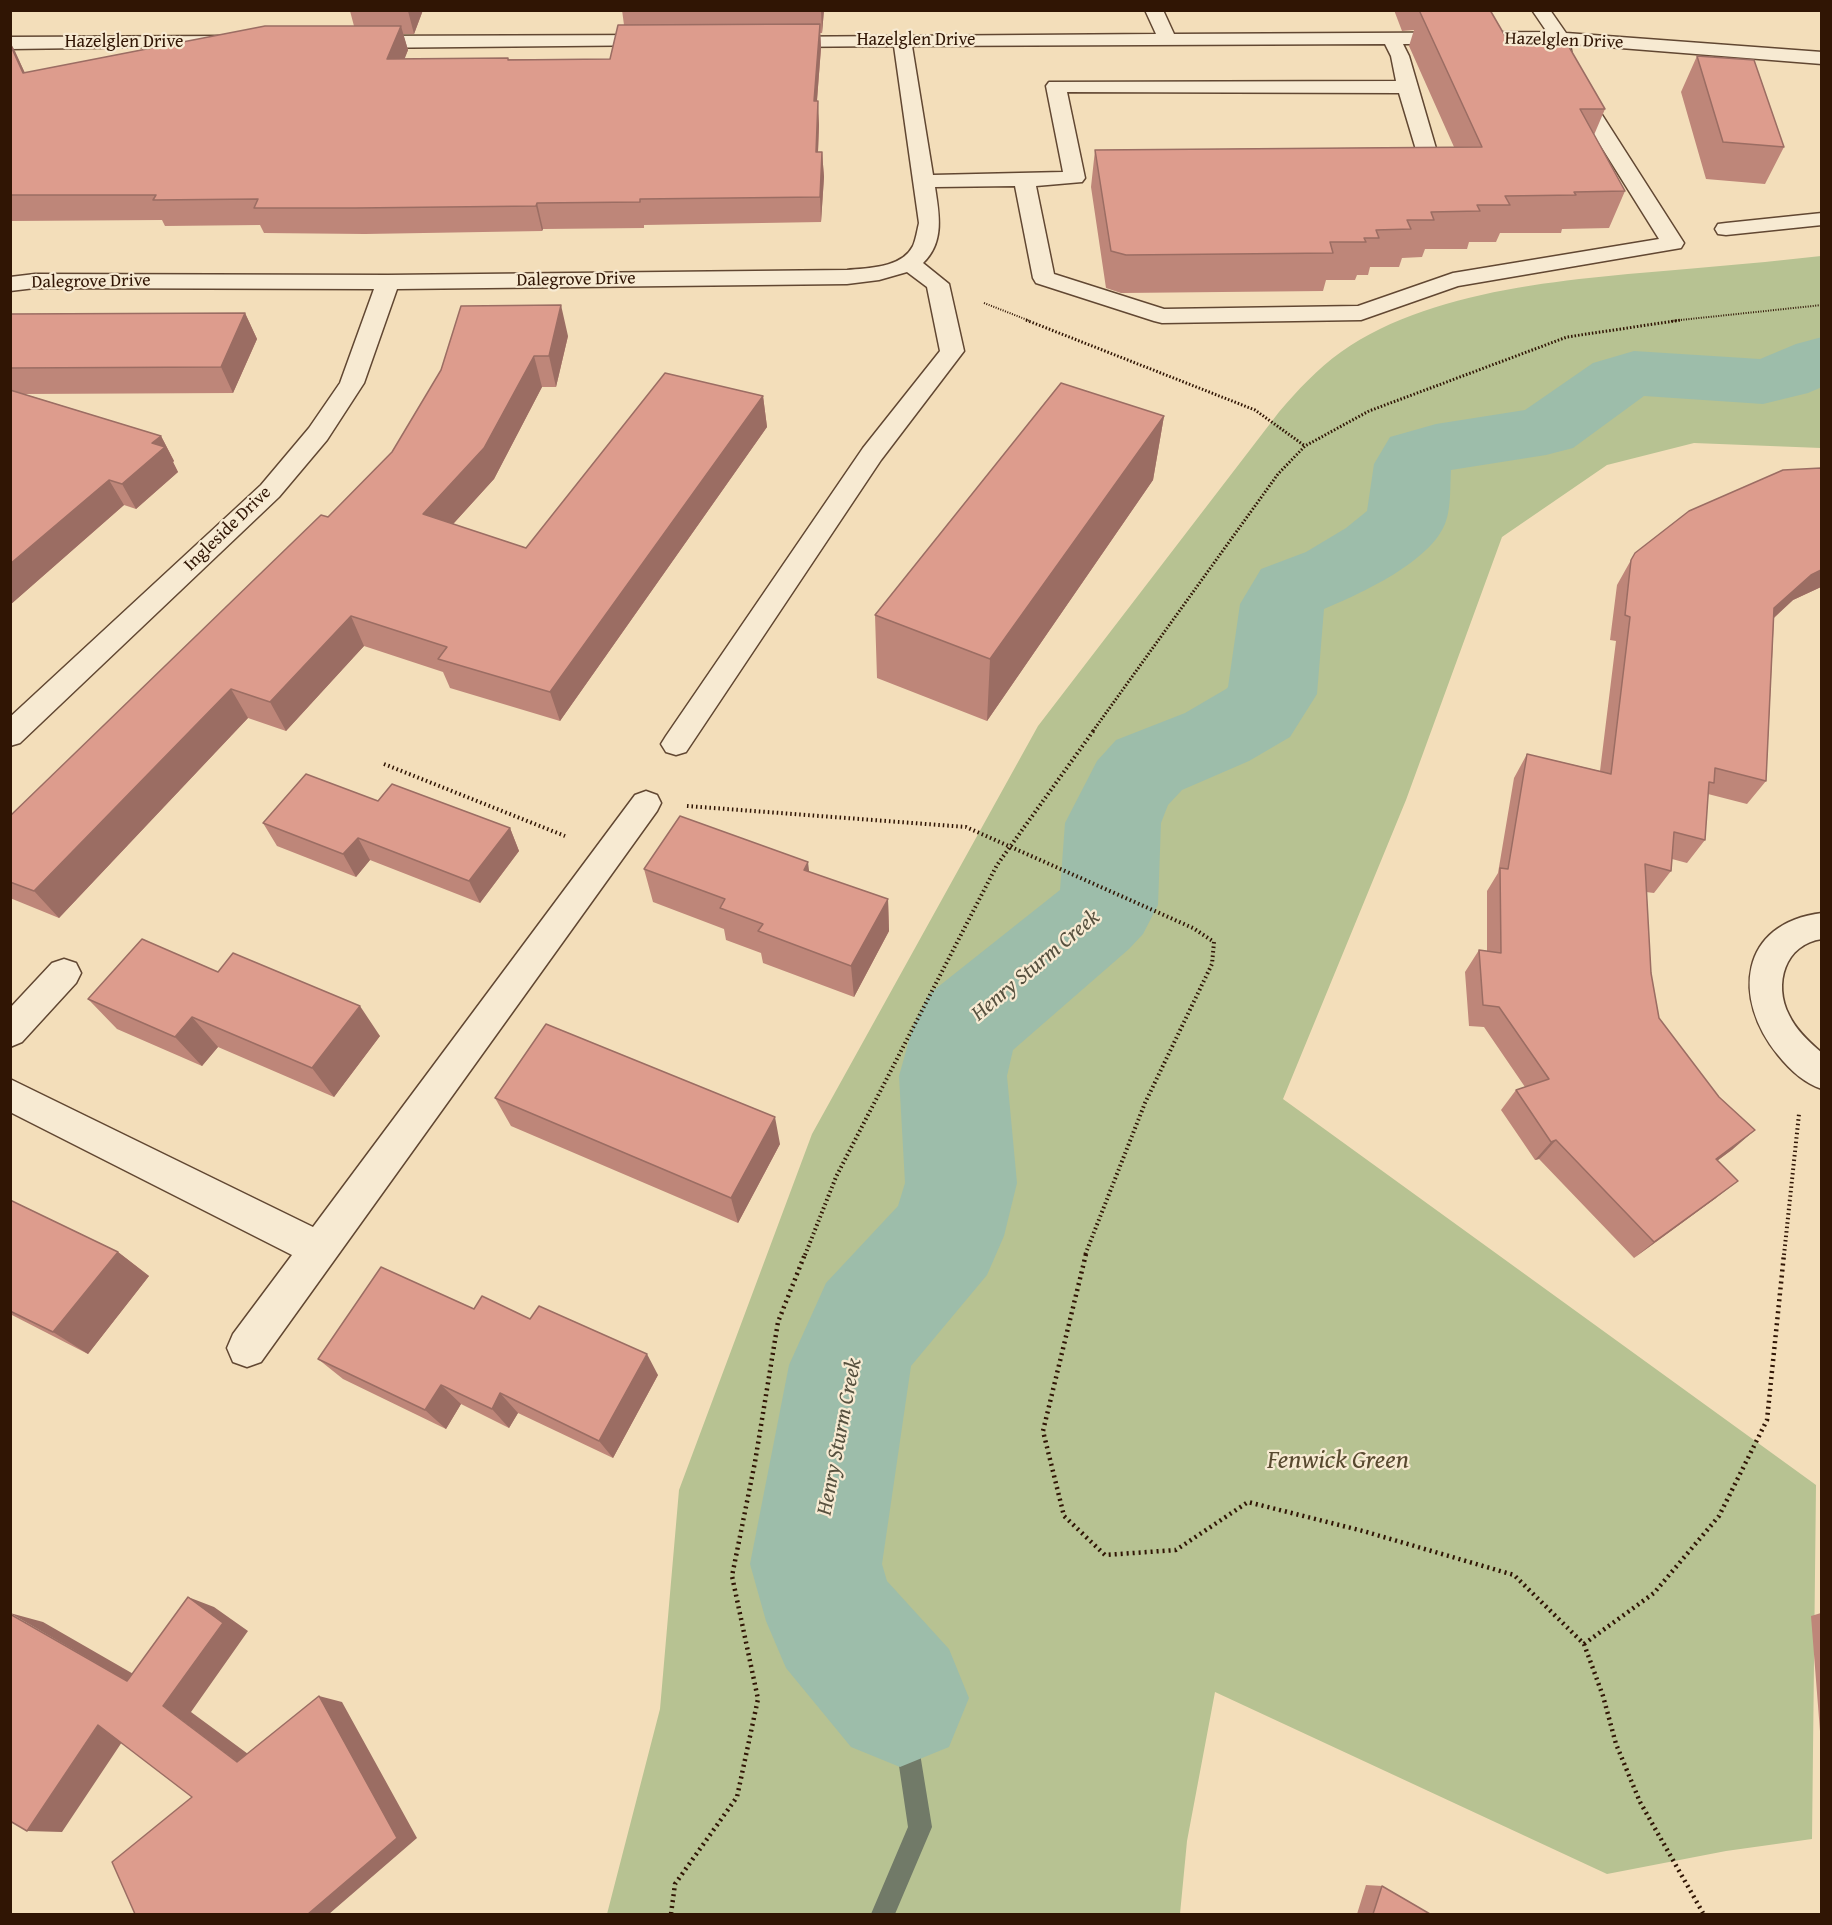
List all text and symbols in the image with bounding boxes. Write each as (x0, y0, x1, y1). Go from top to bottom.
street label: Hazelglen Drive (1504, 28, 1624, 54)
street label: Hazelglen Drive (857, 29, 975, 51)
street label: Hazelglen Drive (65, 31, 183, 53)
street label: Dalegrove Drive (516, 268, 636, 292)
street label: Dalegrove Drive (31, 270, 151, 294)
street label: Ingleside Drive (180, 482, 276, 576)
water label: Henry Sturm Creek (966, 905, 1106, 1027)
water label: Henry Sturm Creek (812, 1356, 868, 1518)
park label: Fenwick Green (1267, 1445, 1409, 1477)

